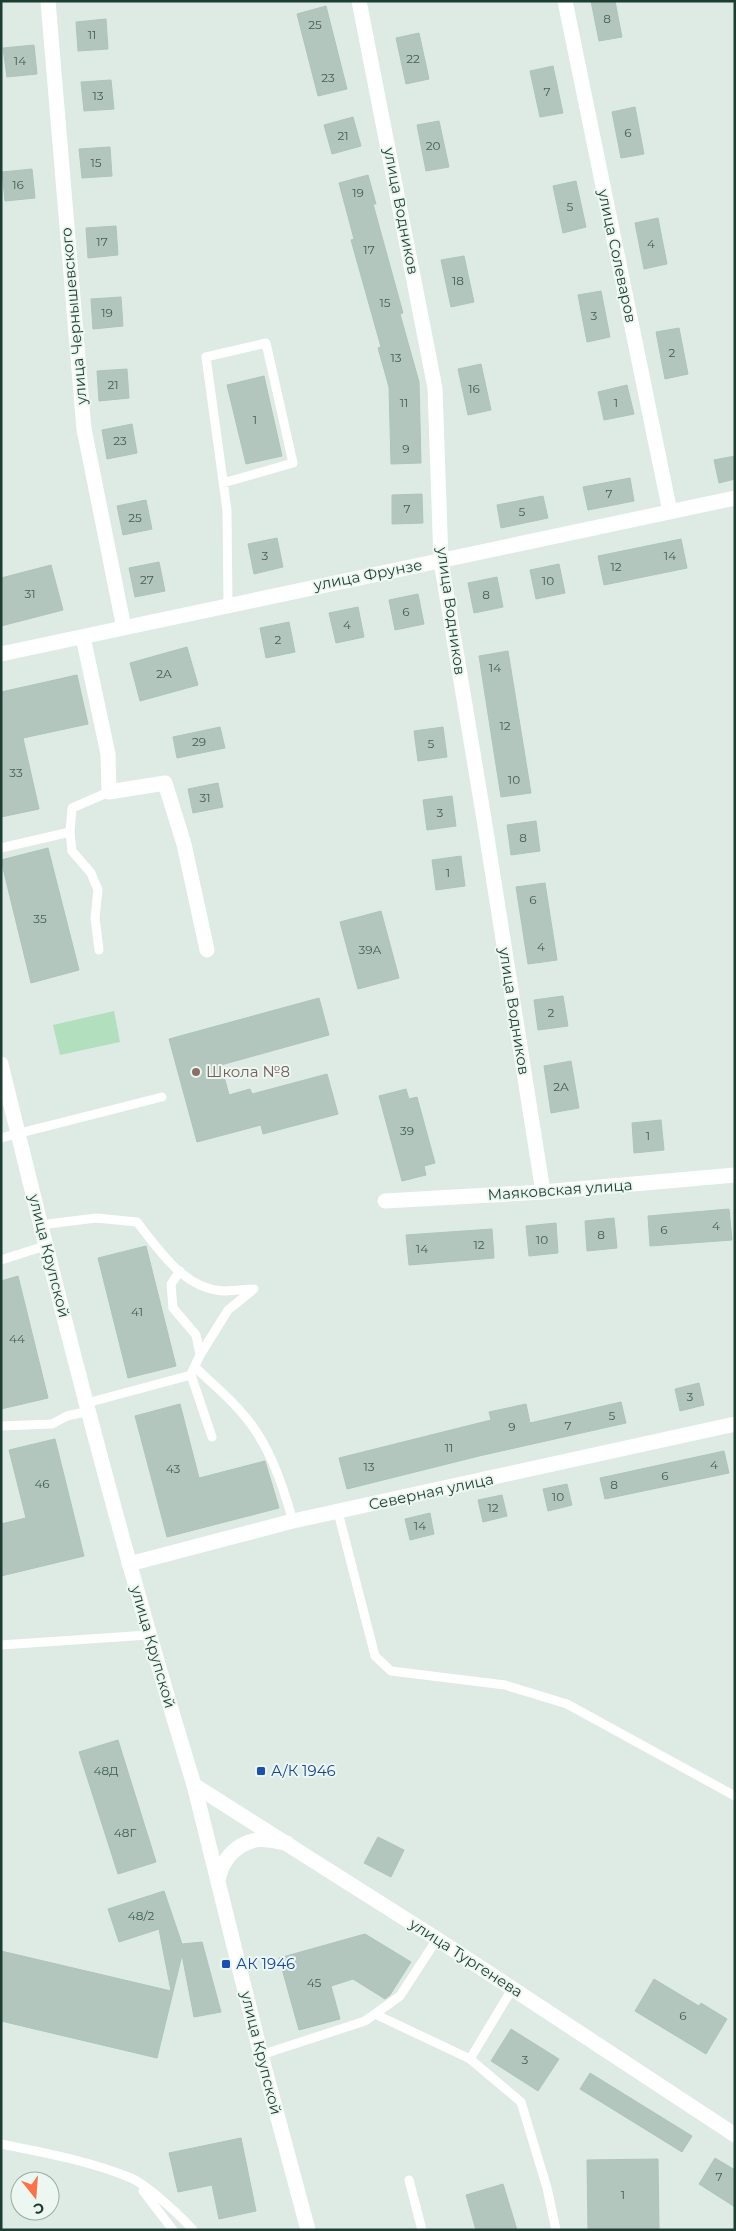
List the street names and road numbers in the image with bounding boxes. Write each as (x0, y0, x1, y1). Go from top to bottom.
street label: улица Водников (380, 145, 423, 276)
street label: улица Солеваров (594, 186, 641, 324)
street label: улица Чернышевского (56, 227, 91, 407)
street label: улица Водников (433, 545, 470, 676)
street label: улица Фрунзе (311, 555, 424, 595)
street label: улица Водников (495, 945, 534, 1076)
street label: Маяковская улица (487, 1175, 633, 1204)
street label: улица Крупской (25, 1191, 74, 1320)
street label: Северная улица (367, 1469, 495, 1514)
street label: улица Крупской (127, 1583, 180, 1710)
street label: улица Тургенева (405, 1913, 526, 2001)
street label: улица Крупской (237, 1988, 286, 2117)

